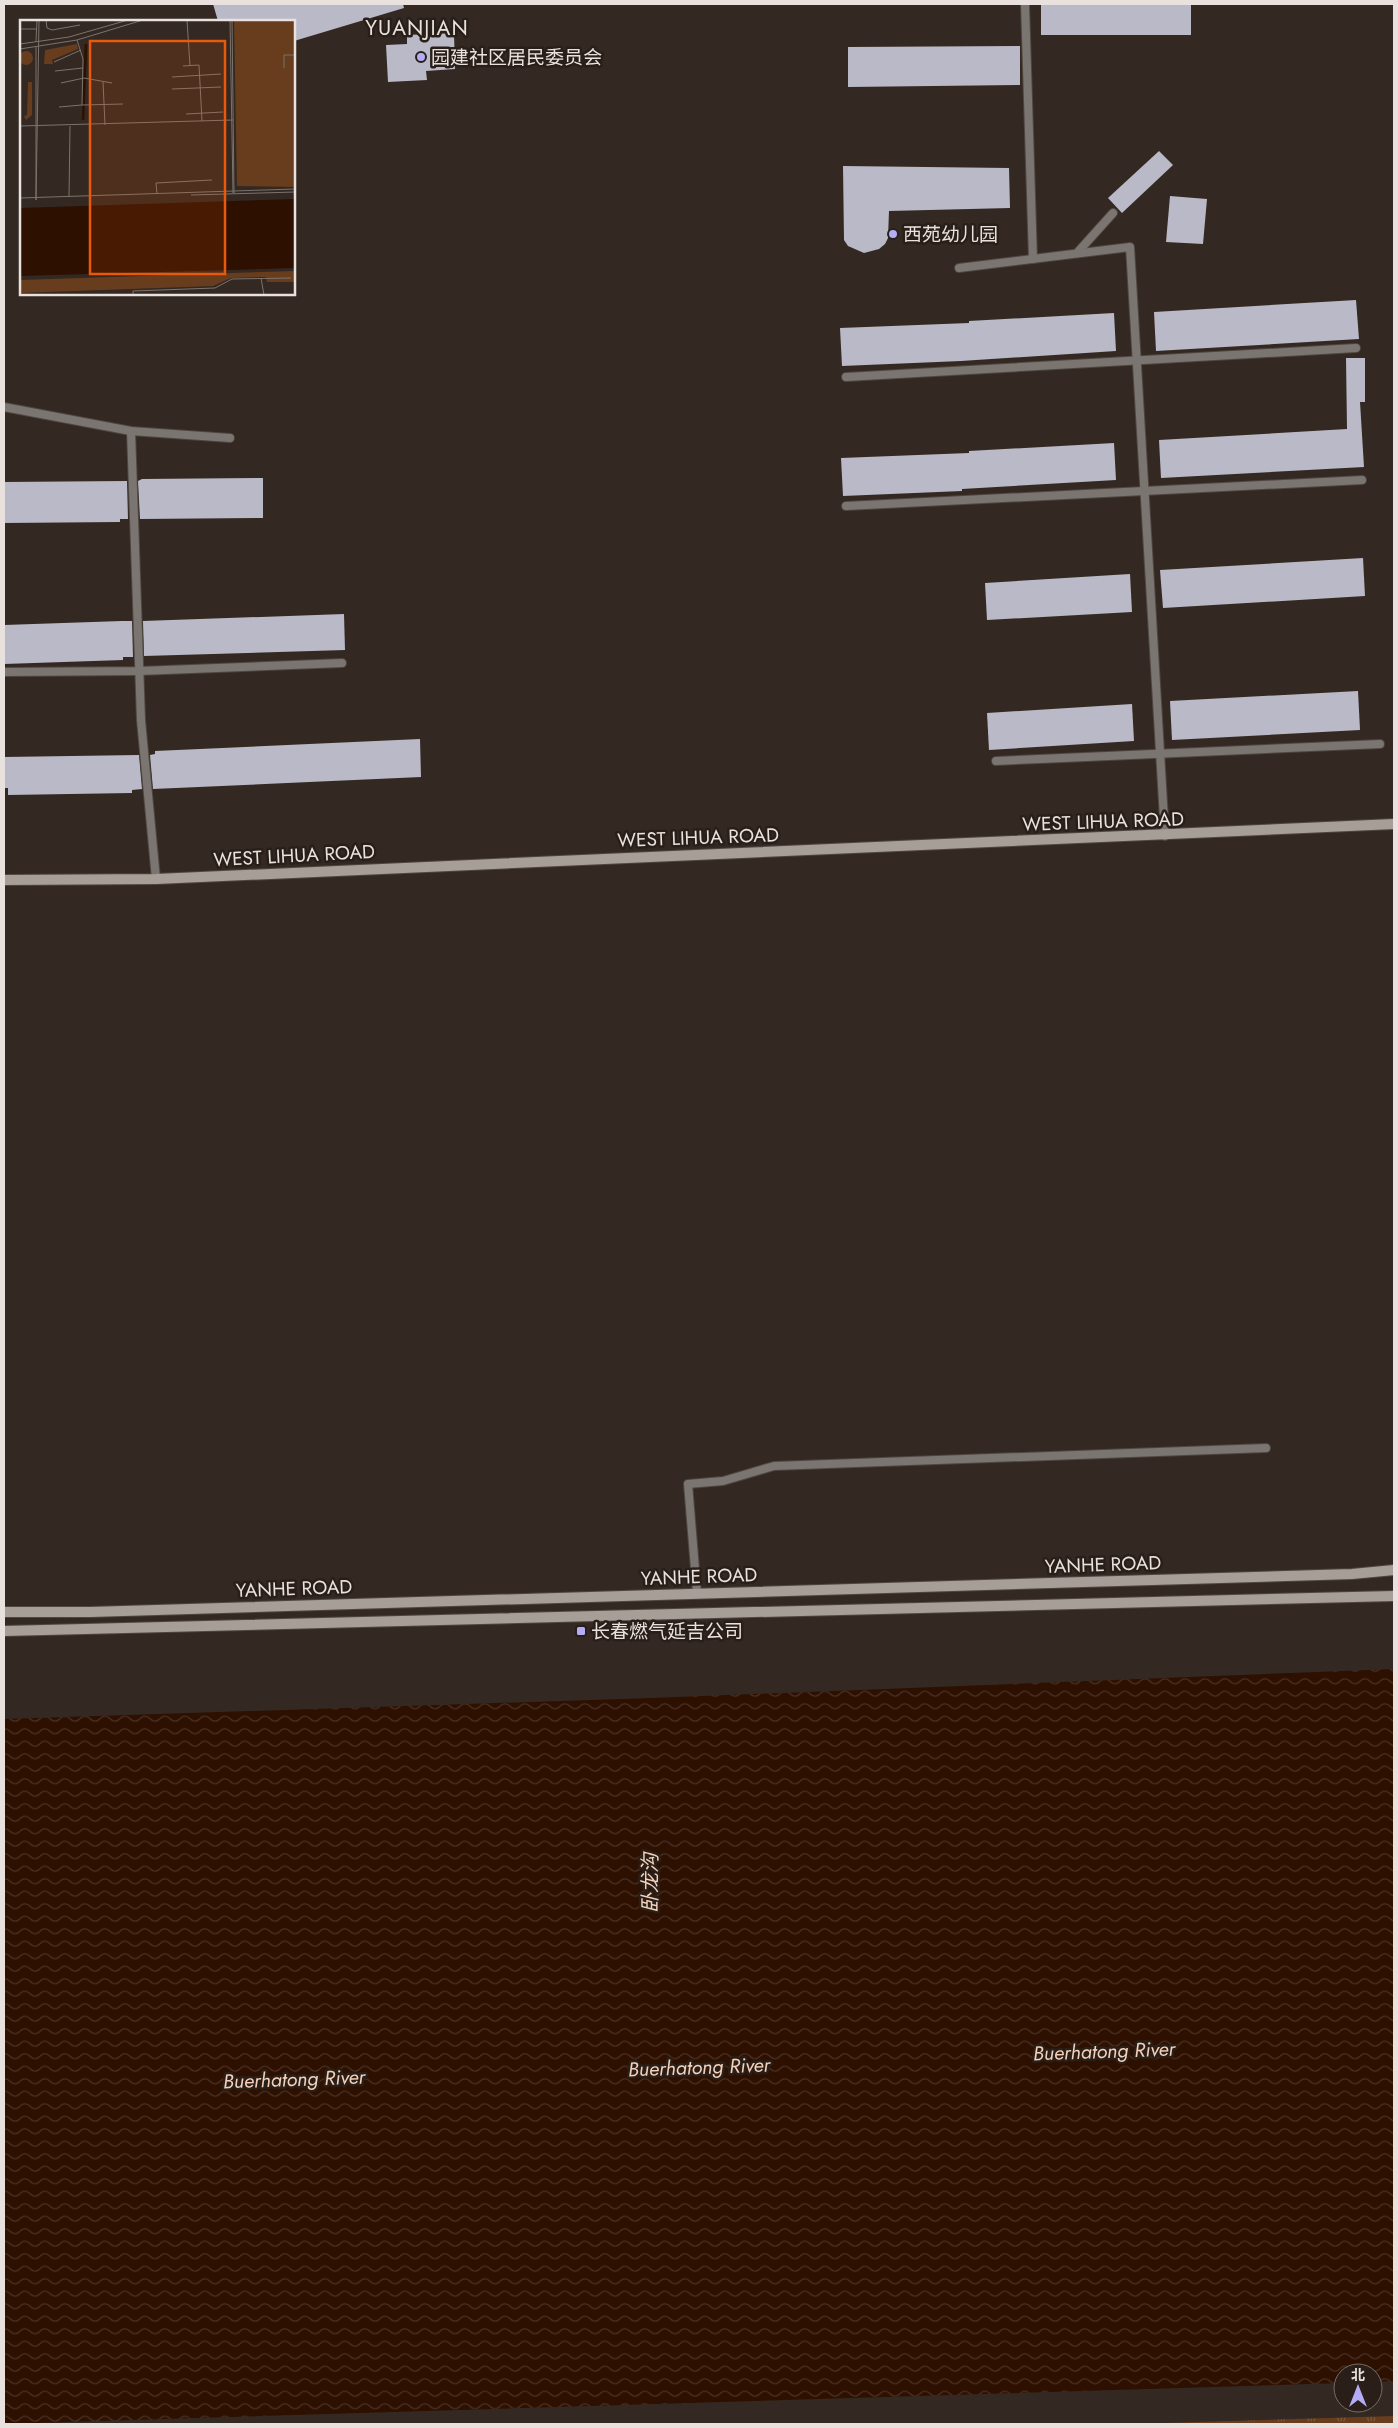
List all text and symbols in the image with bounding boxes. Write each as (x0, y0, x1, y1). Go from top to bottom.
district label: YUANJIAN (365, 13, 469, 43)
inset map (20, 20, 295, 295)
place label: 园建社区居民委员会 (431, 44, 602, 71)
marker: 园建社区居民委员会 (415, 51, 427, 63)
place label: 西苑幼儿园 (903, 221, 998, 248)
marker: 西苑幼儿园 (887, 228, 899, 240)
street label: WEST LIHUA ROAD (1022, 805, 1184, 838)
street label: WEST LIHUA ROAD (617, 821, 779, 854)
street label: WEST LIHUA ROAD (213, 838, 376, 873)
street label: YANHE ROAD (1044, 1549, 1162, 1580)
street label: YANHE ROAD (640, 1561, 758, 1592)
street label: YANHE ROAD (235, 1573, 353, 1604)
place label: 长春燃气延吉公司 (591, 1618, 743, 1645)
marker: 长春燃气延吉公司 (575, 1625, 587, 1637)
water label: 卧龙沟 (636, 1851, 665, 1913)
water label: Buerhatong River (1032, 2034, 1177, 2068)
water label: Buerhatong River (627, 2050, 772, 2084)
water label: Buerhatong River (222, 2062, 367, 2096)
north arrow (1333, 2363, 1383, 2413)
text: 北 (1351, 2365, 1365, 2385)

